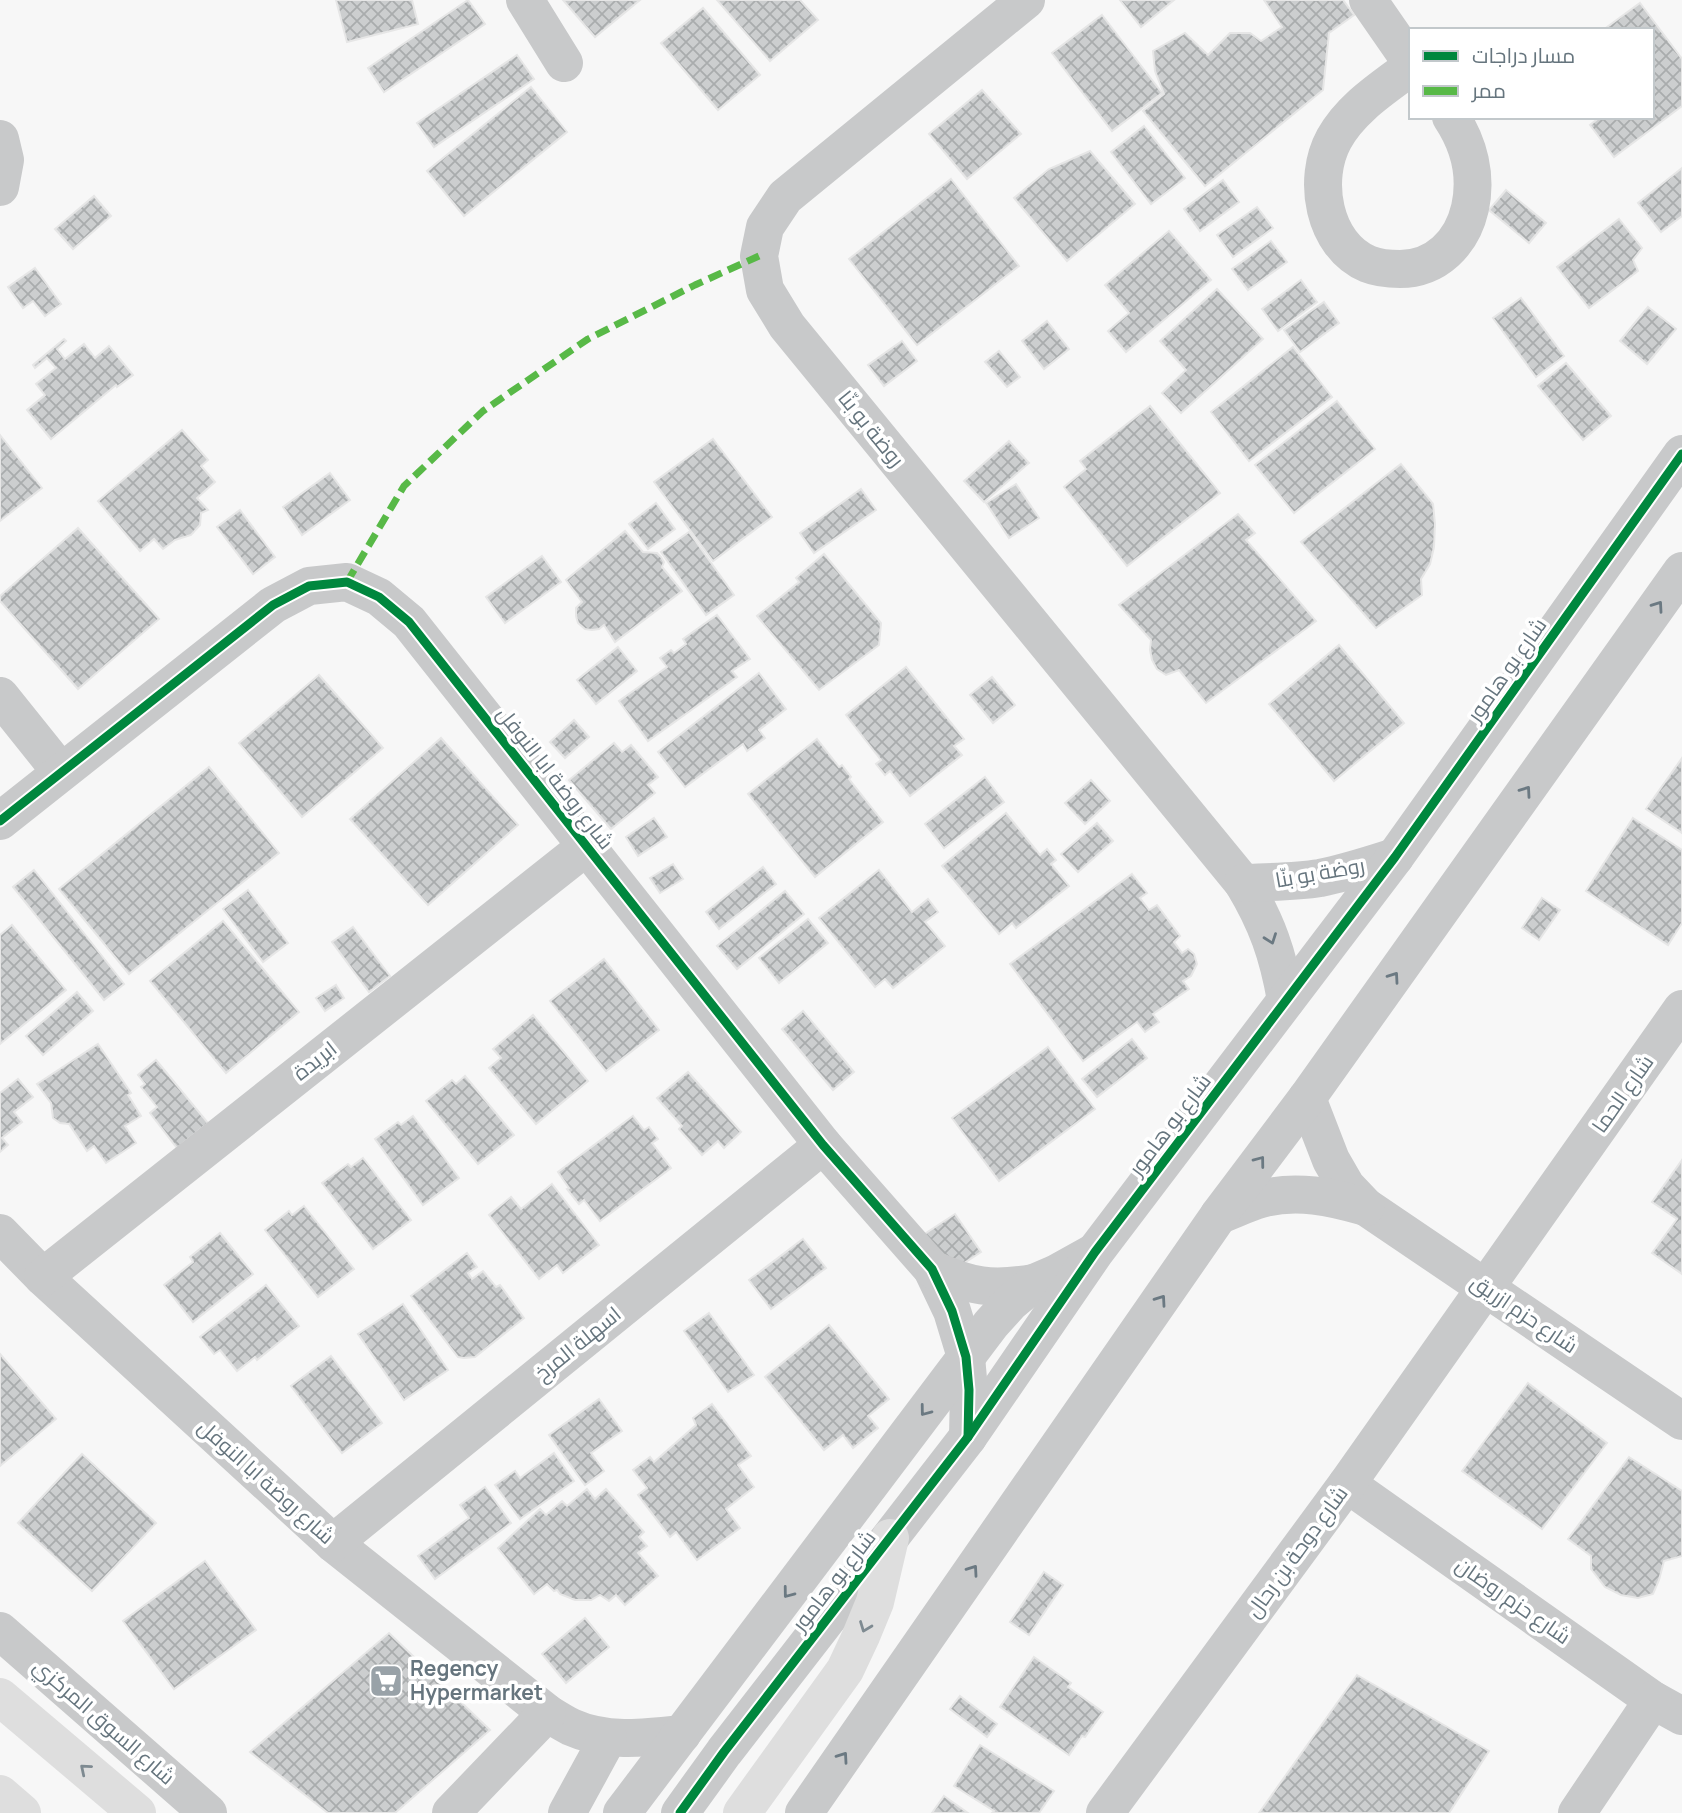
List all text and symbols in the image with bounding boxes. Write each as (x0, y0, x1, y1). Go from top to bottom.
legend (1409, 28, 1654, 119)
text: مسار دراجات (1472, 41, 1575, 69)
text: ممر (1471, 76, 1506, 104)
street label: روضة بو بنّا (832, 384, 911, 472)
one-way arrow (1650, 601, 1662, 614)
street label: شارع بو هامور (1459, 612, 1553, 728)
street label: شارع روضة ابا النوفل (490, 700, 620, 855)
one-way arrow (1518, 786, 1530, 799)
street label: روضة بو بنّا (1273, 850, 1367, 894)
one-way arrow (1263, 933, 1277, 945)
one-way arrow (1386, 972, 1398, 985)
street label: ابريدة (287, 1034, 342, 1086)
street label: شارع الحما (1585, 1049, 1660, 1139)
street label: شارع بو هامور (1121, 1068, 1218, 1182)
one-way arrow (1252, 1156, 1265, 1168)
street label: شارع حزم ازريق (1465, 1267, 1583, 1360)
one-way arrow (1153, 1294, 1166, 1307)
street label: اسهلة المرخ (528, 1300, 627, 1388)
one-way arrow (921, 1403, 933, 1416)
street label: شارع روضة ابا النوفل (192, 1413, 341, 1551)
street label: شارع دوحة بن رحال (1239, 1480, 1354, 1623)
street label: شارع بو هامور (784, 1524, 882, 1638)
street label: شارع حزم روضان (1450, 1550, 1577, 1651)
one-way arrow (965, 1565, 977, 1578)
one-way arrow (784, 1585, 797, 1598)
one-way arrow (859, 1620, 873, 1632)
street label: شارع السوق المركزي (26, 1652, 181, 1793)
place label: Regency Hypermarket (410, 1654, 543, 1706)
supermarket icon: Regency Hypermarket (367, 1662, 405, 1700)
one-way arrow (835, 1752, 847, 1765)
one-way arrow (80, 1765, 93, 1777)

